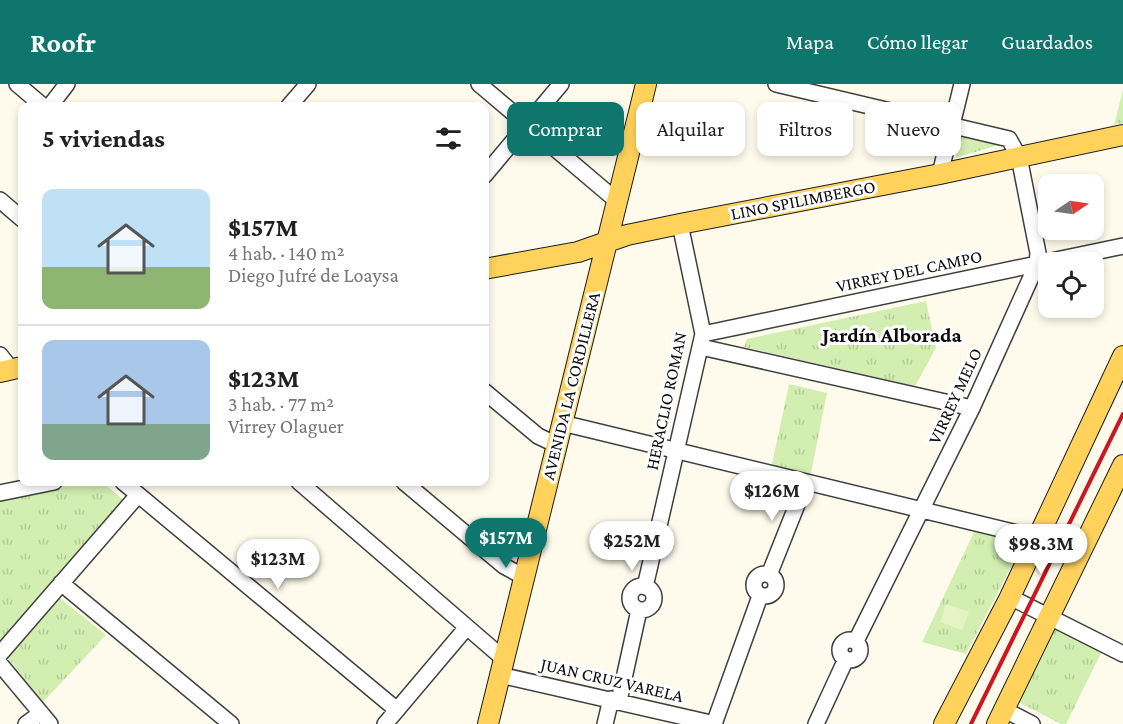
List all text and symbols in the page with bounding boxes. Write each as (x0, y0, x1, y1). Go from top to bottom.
text: Roofr (30, 27, 96, 58)
text: Mapa (786, 30, 834, 54)
text: Cómo llegar (867, 30, 968, 54)
text: Guardados (1001, 30, 1093, 54)
chip: Comprar (507, 102, 624, 156)
chip: Alquilar (636, 102, 745, 156)
chip: Filtros (757, 102, 853, 156)
chip: Nuevo (865, 102, 961, 156)
icon: filters (432, 122, 465, 155)
text: 5 viviendas (42, 124, 165, 153)
north arrow (1038, 174, 1104, 240)
map controls (1038, 174, 1104, 318)
street label: LINO SPILIMBERGO (729, 176, 877, 224)
icon: home (90, 213, 162, 285)
text: $157M (228, 213, 298, 242)
text: 4 hab. · 140 m² (228, 242, 345, 264)
street label: VIRREY DEL CAMPO (834, 246, 984, 296)
button: locate (1038, 252, 1104, 318)
text: Diego Jufré de Loaysa (228, 264, 399, 286)
street label: AVENIDA LA CORDILLERA (538, 289, 604, 482)
district label: Jardín Alborada (820, 323, 963, 347)
street label: HERACLIO ROMAN (642, 330, 690, 472)
street label: VIRREY MELO (924, 345, 986, 447)
icon: home (90, 364, 162, 436)
text: $123M (228, 364, 299, 393)
text: 3 hab. · 77 m² (228, 393, 334, 415)
text: Virrey Olaguer (228, 415, 344, 437)
pin: $126M (730, 471, 814, 522)
text: $126M (744, 479, 800, 501)
pin: $157M (464, 518, 548, 569)
pin: $252M (590, 521, 674, 572)
pin: $98.3M (992, 524, 1090, 575)
text: $157M (479, 526, 533, 548)
text: $252M (603, 529, 661, 551)
text: $98.3M (1008, 532, 1074, 554)
pin: $123M (236, 539, 320, 590)
text: $123M (251, 547, 305, 569)
street label: JUAN CRUZ VARELA (537, 653, 686, 706)

